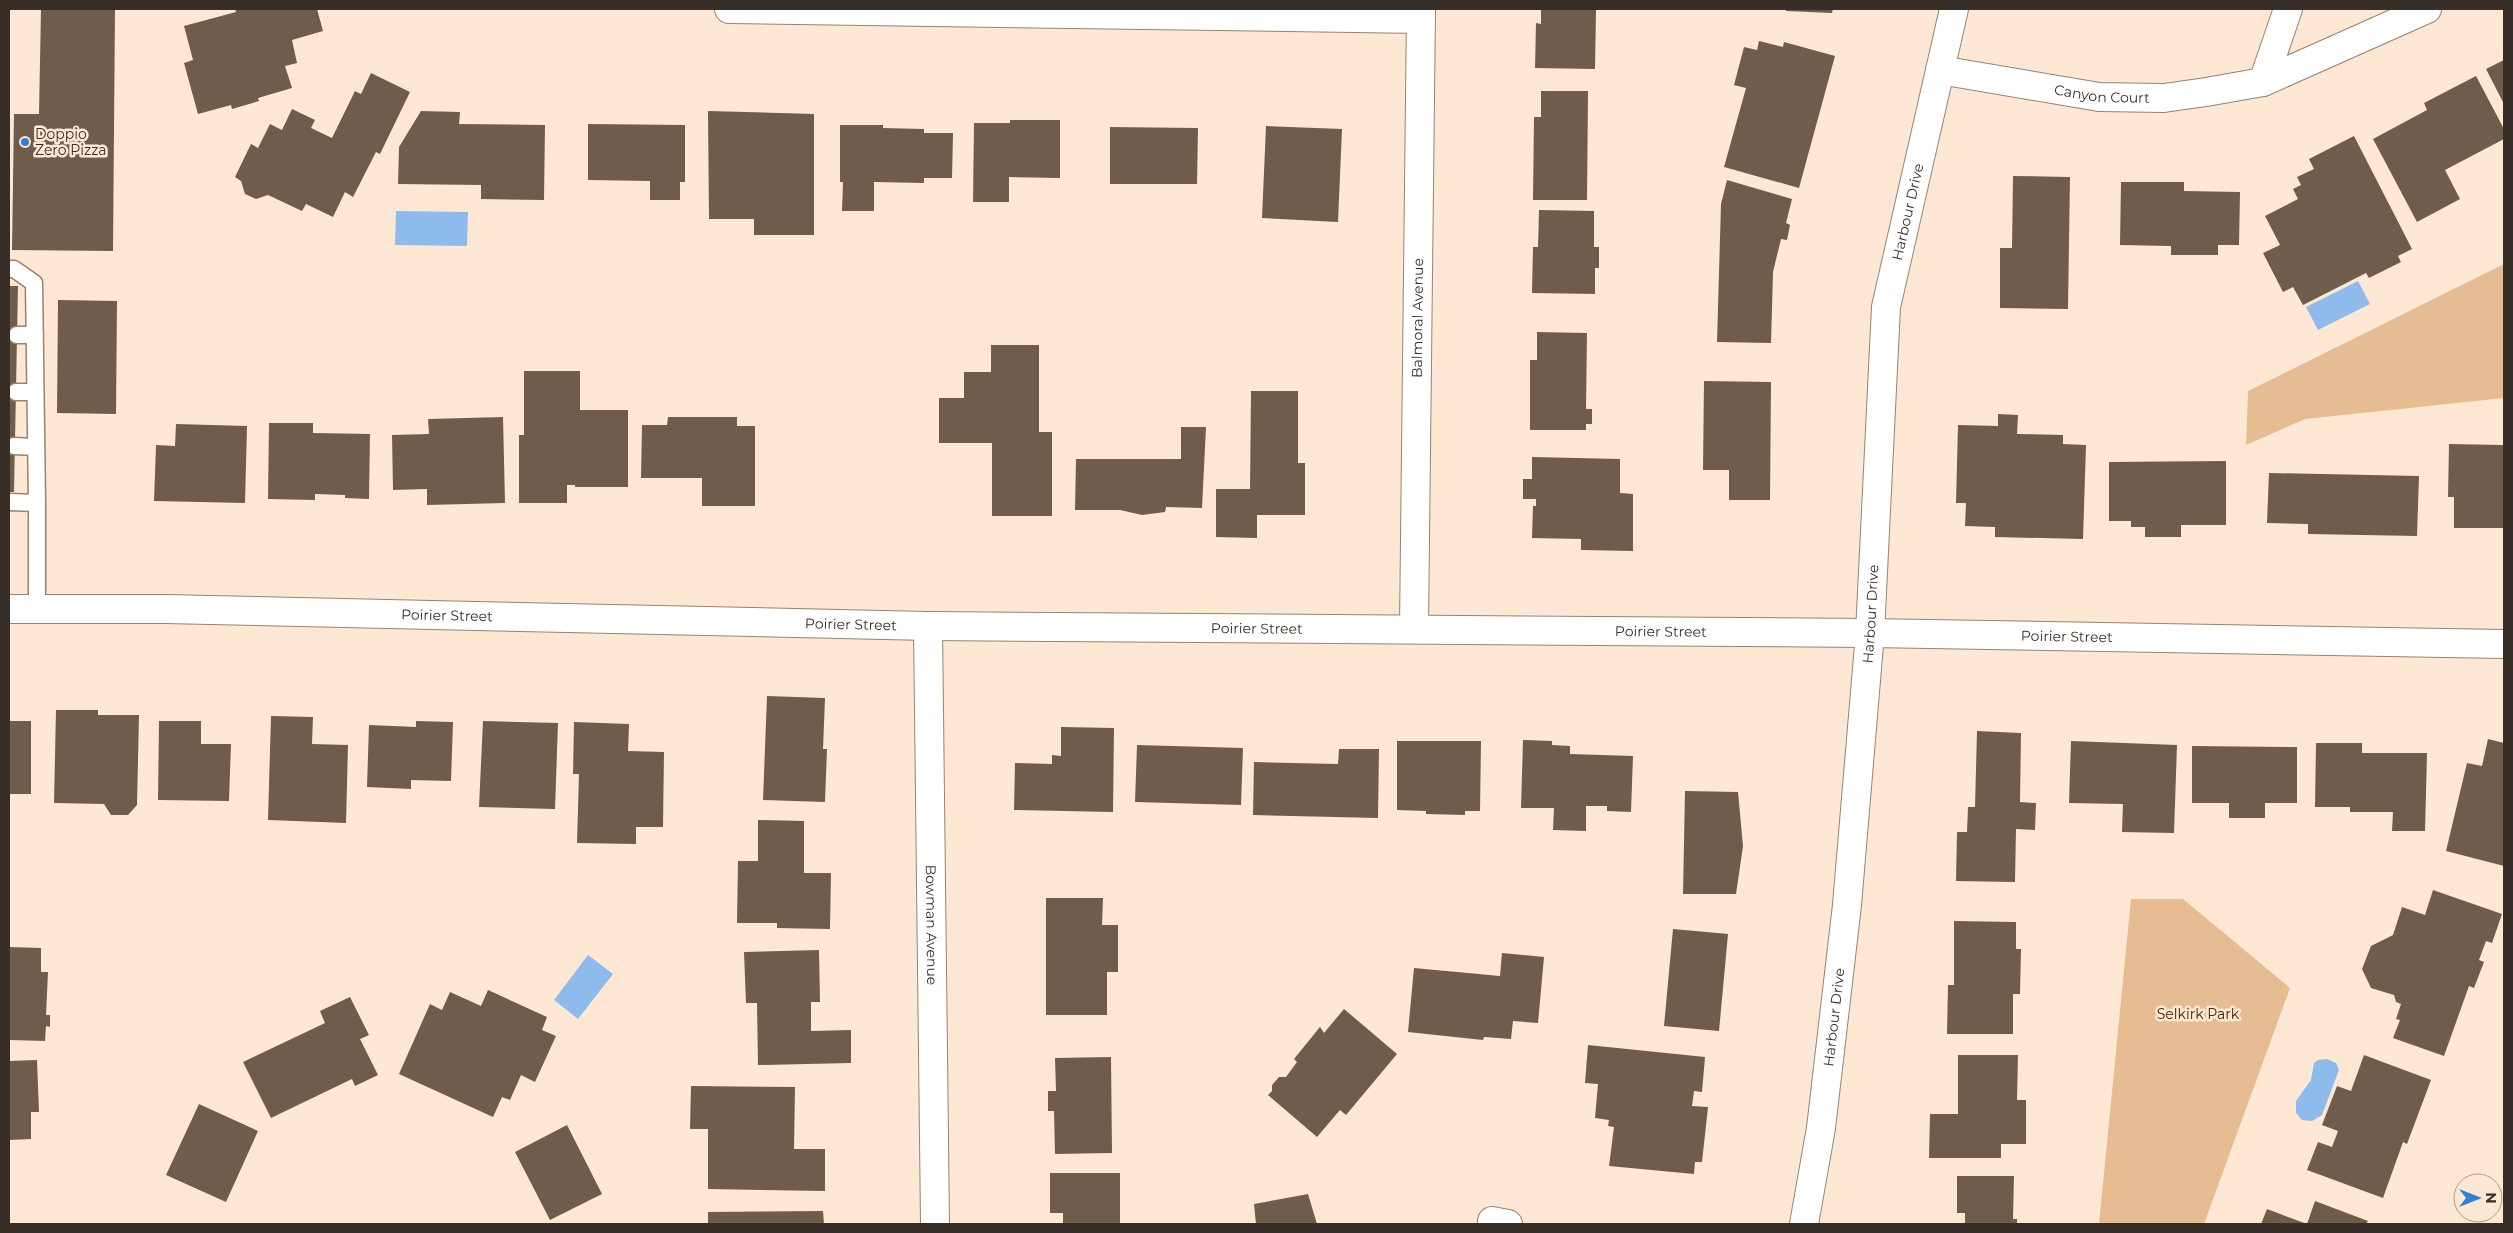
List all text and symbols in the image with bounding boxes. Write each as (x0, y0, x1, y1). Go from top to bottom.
street label: Canyon Court (2053, 81, 2150, 107)
place label: Doppio Zero Pizza (35, 125, 107, 159)
marker: Doppio Zero Pizza (19, 136, 31, 148)
street label: Harbour Drive (1888, 162, 1927, 262)
street label: Balmoral Avenue (1408, 258, 1427, 378)
street label: Harbour Drive (1858, 564, 1882, 664)
street label: Poirier Street (401, 605, 493, 625)
street label: Poirier Street (805, 614, 897, 634)
street label: Poirier Street (1211, 619, 1303, 638)
street label: Poirier Street (1615, 622, 1707, 641)
street label: Poirier Street (2021, 627, 2113, 646)
street label: Bowman Avenue (922, 865, 941, 985)
street label: Harbour Drive (1819, 967, 1849, 1067)
park label: Selkirk Park (2157, 1005, 2240, 1023)
north arrow (2453, 1173, 2503, 1223)
text: N (2482, 1192, 2500, 1204)

